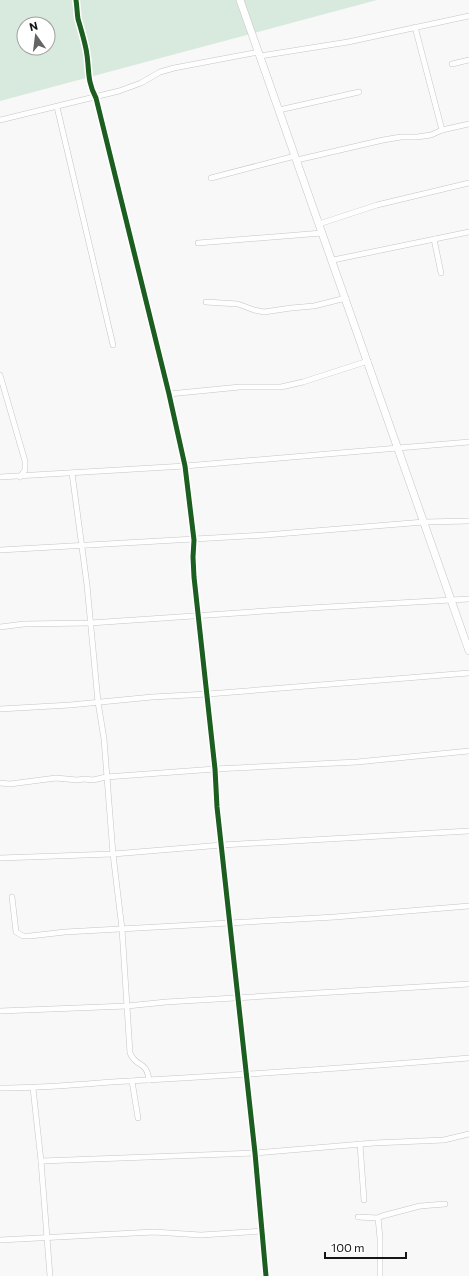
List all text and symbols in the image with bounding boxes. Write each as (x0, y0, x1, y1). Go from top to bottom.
north arrow (16, 16, 56, 56)
text: N (28, 19, 39, 33)
scale bar (325, 1234, 406, 1260)
text: 100 m (331, 1240, 365, 1254)

